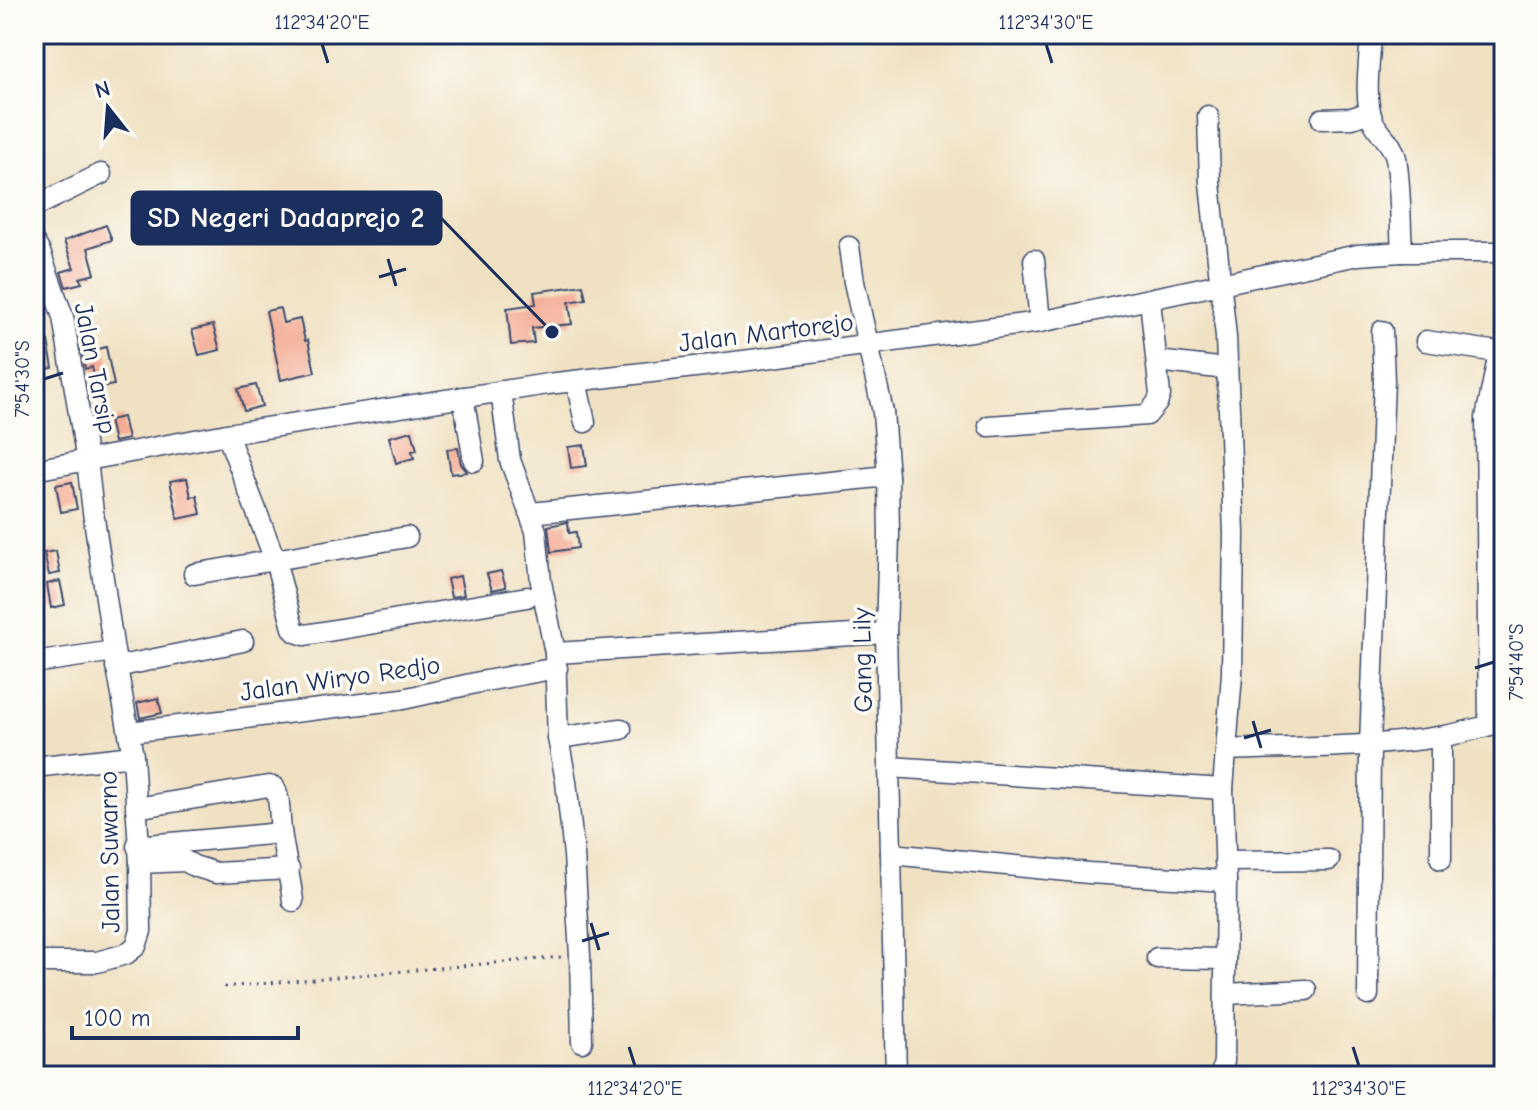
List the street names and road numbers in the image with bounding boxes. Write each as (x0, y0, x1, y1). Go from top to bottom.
street label: Jalan Tarsip (68, 300, 122, 436)
street label: Jalan Martorejo (677, 307, 855, 359)
street label: Gang Lily (847, 607, 879, 713)
street label: Jalan Wiryo Redjo (238, 650, 442, 708)
street label: Jalan Suwarno (94, 771, 126, 933)

